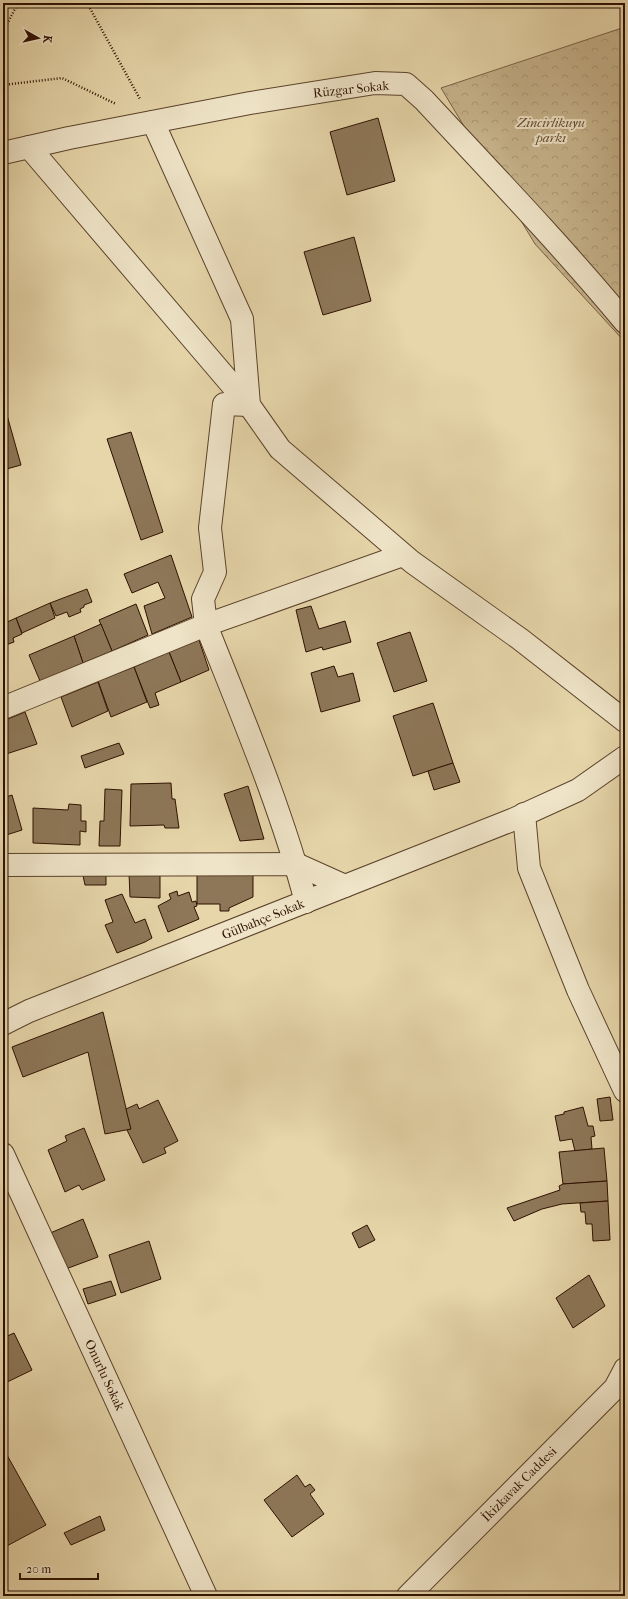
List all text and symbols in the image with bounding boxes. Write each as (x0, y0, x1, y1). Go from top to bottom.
north arrow (18, 18, 58, 58)
text: K (40, 34, 54, 45)
street label: Rüzgar Sokak (312, 78, 390, 100)
park label: Zincirlikuyu parkı (516, 115, 585, 145)
street label: Gülbahçe Sokak (220, 896, 307, 943)
street label: Onurlu Sokak (82, 1337, 128, 1413)
street label: İkizkavak Caddesi (478, 1443, 560, 1525)
scale bar (20, 1555, 98, 1581)
text: 20 m (26, 1562, 51, 1576)

